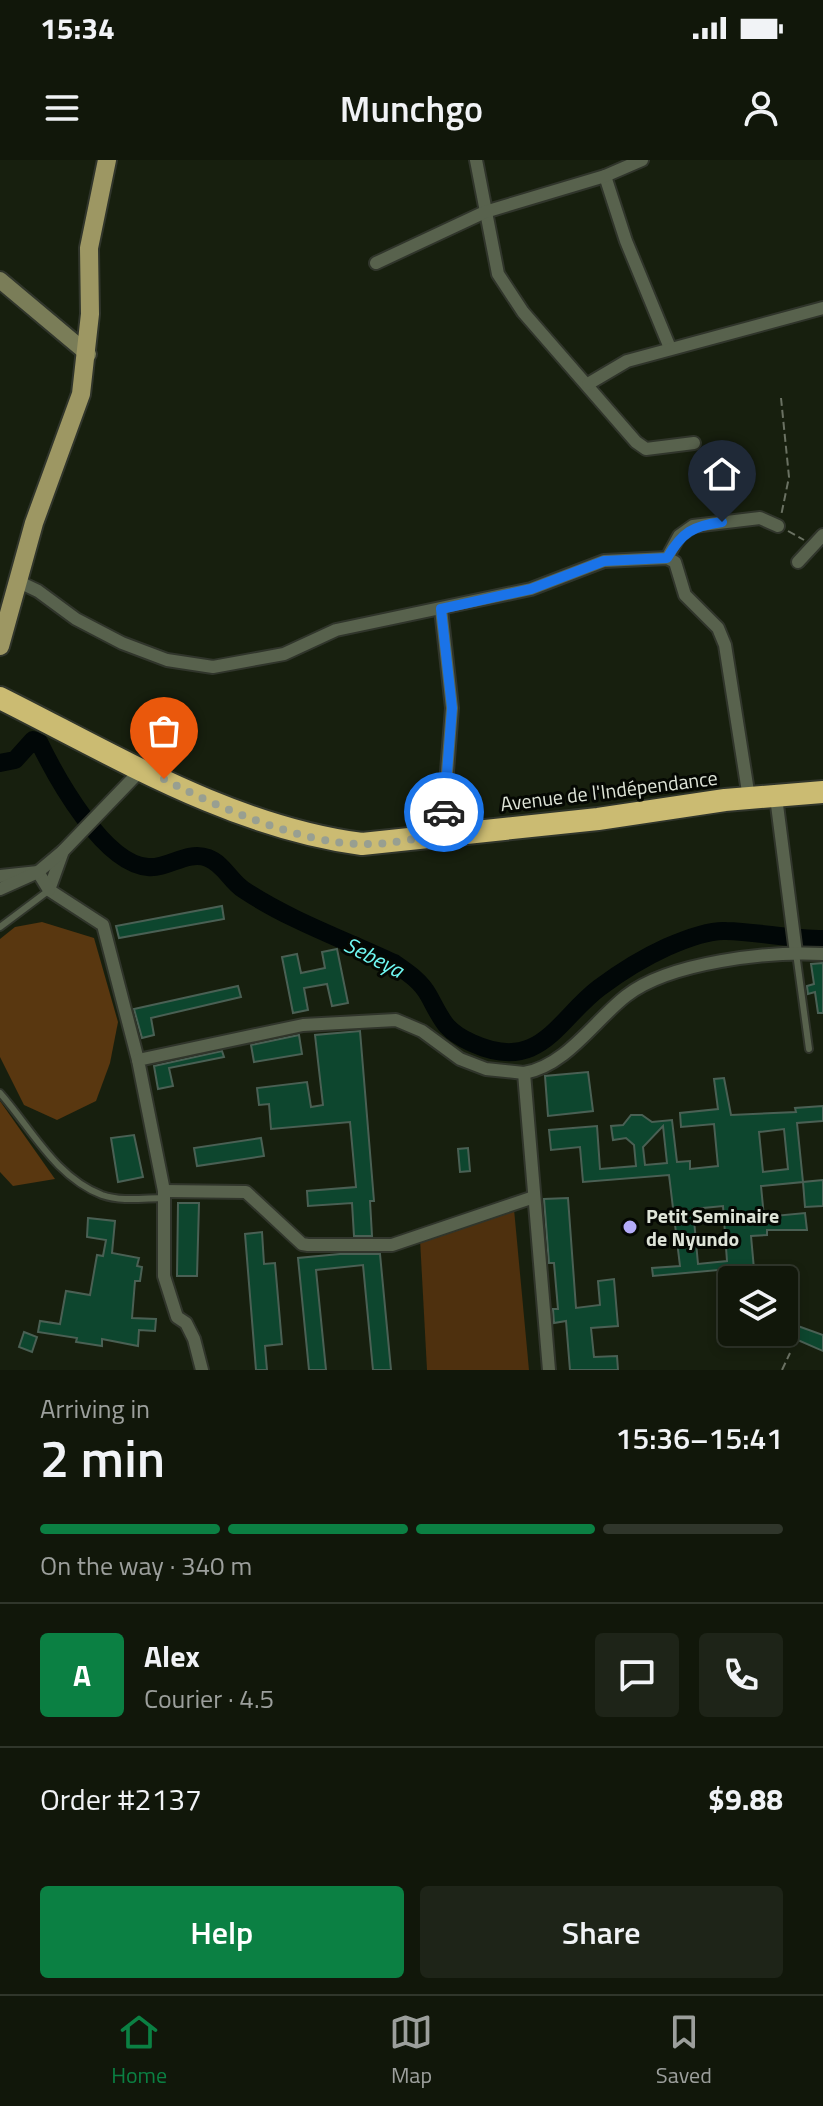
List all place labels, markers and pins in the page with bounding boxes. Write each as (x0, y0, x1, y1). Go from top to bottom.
pin (688, 440, 756, 522)
pin (130, 697, 198, 779)
place label: Petit Seminaire de Nyundo (646, 1200, 779, 1254)
marker: Petit Seminaire de Nyundo (621, 1218, 639, 1236)

